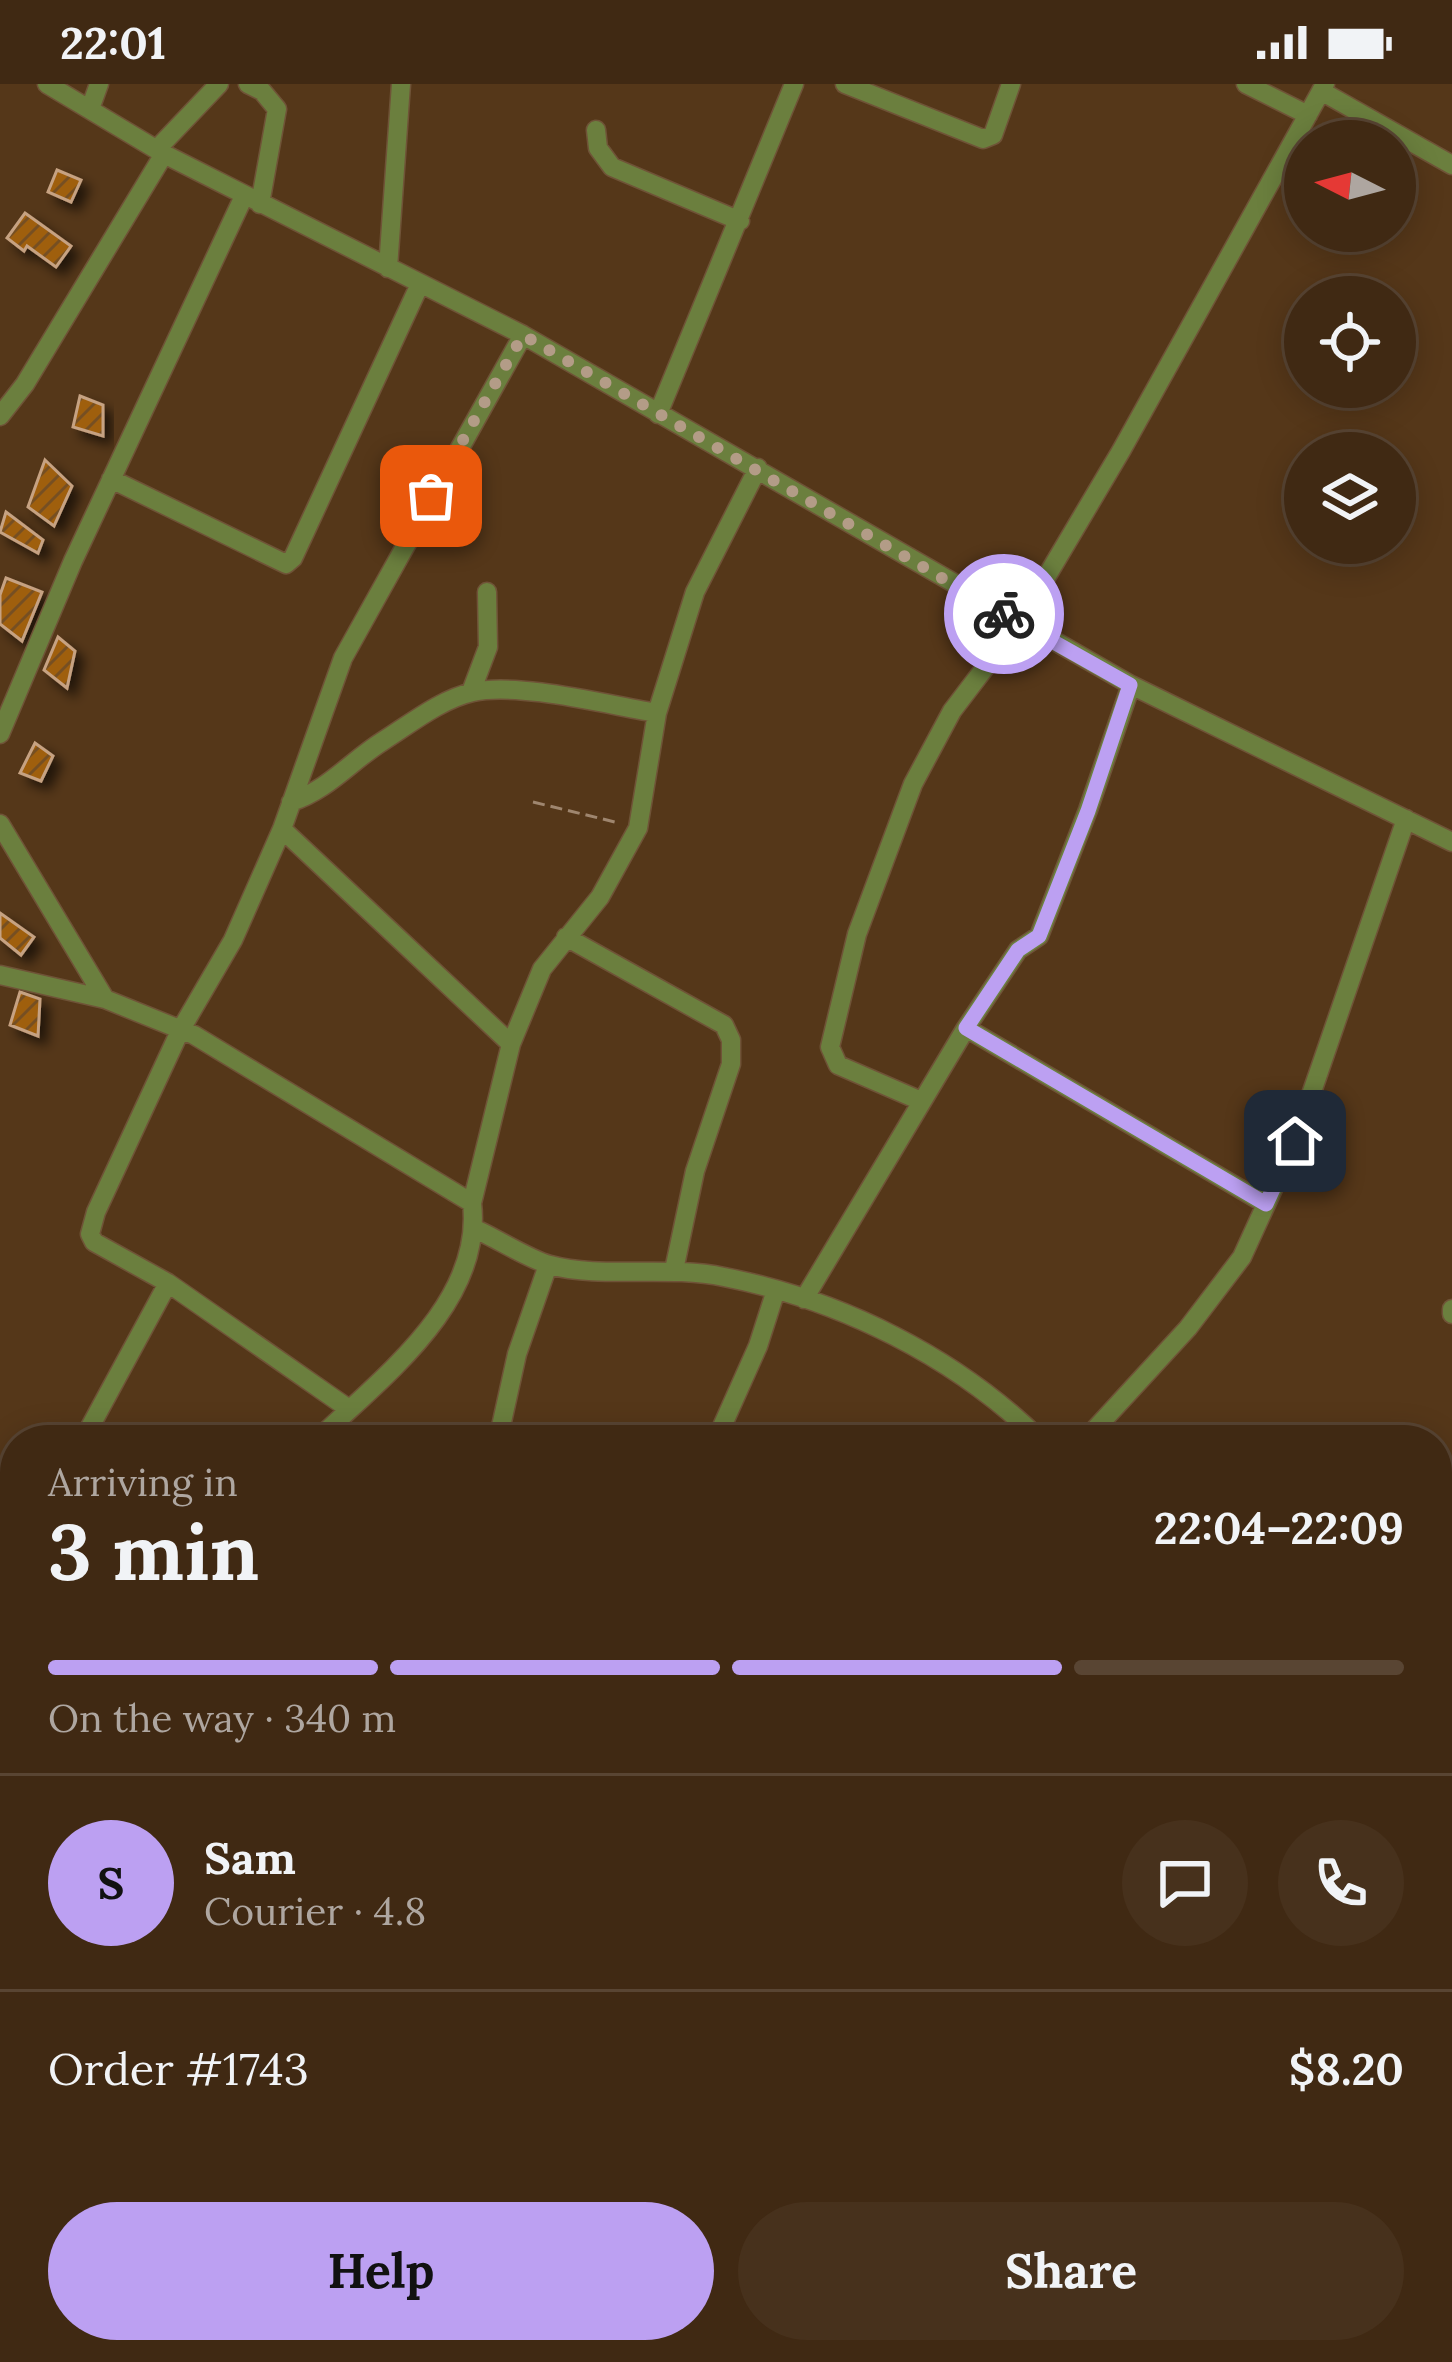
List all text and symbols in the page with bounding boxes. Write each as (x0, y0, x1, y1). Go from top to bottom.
text: 22:01 (60, 14, 166, 71)
north arrow (1284, 120, 1416, 252)
map controls (1284, 120, 1416, 564)
button: locate (1284, 276, 1416, 408)
button: layers (1284, 432, 1416, 564)
pin (380, 445, 482, 547)
icon: bag (398, 463, 464, 529)
courier (944, 554, 1064, 674)
icon: bike (971, 581, 1037, 647)
pin (1244, 1090, 1346, 1192)
icon: home (1262, 1108, 1328, 1174)
text: Arriving in (48, 1457, 238, 1507)
text: 22:04–22:09 (1154, 1499, 1404, 1556)
text: 3 min (48, 1502, 259, 1601)
text: On the way · 340 m (48, 1693, 396, 1743)
button: chat (1122, 1820, 1248, 1946)
button: phone (1278, 1820, 1404, 1946)
text: Sam (204, 1829, 296, 1886)
text: S (98, 1854, 124, 1911)
text: Courier · 4.8 (204, 1886, 426, 1936)
text: Order #1743 (48, 2040, 309, 2097)
text: $8.20 (1289, 2040, 1404, 2097)
button: Help (48, 2202, 714, 2340)
button: Share (738, 2202, 1404, 2340)

